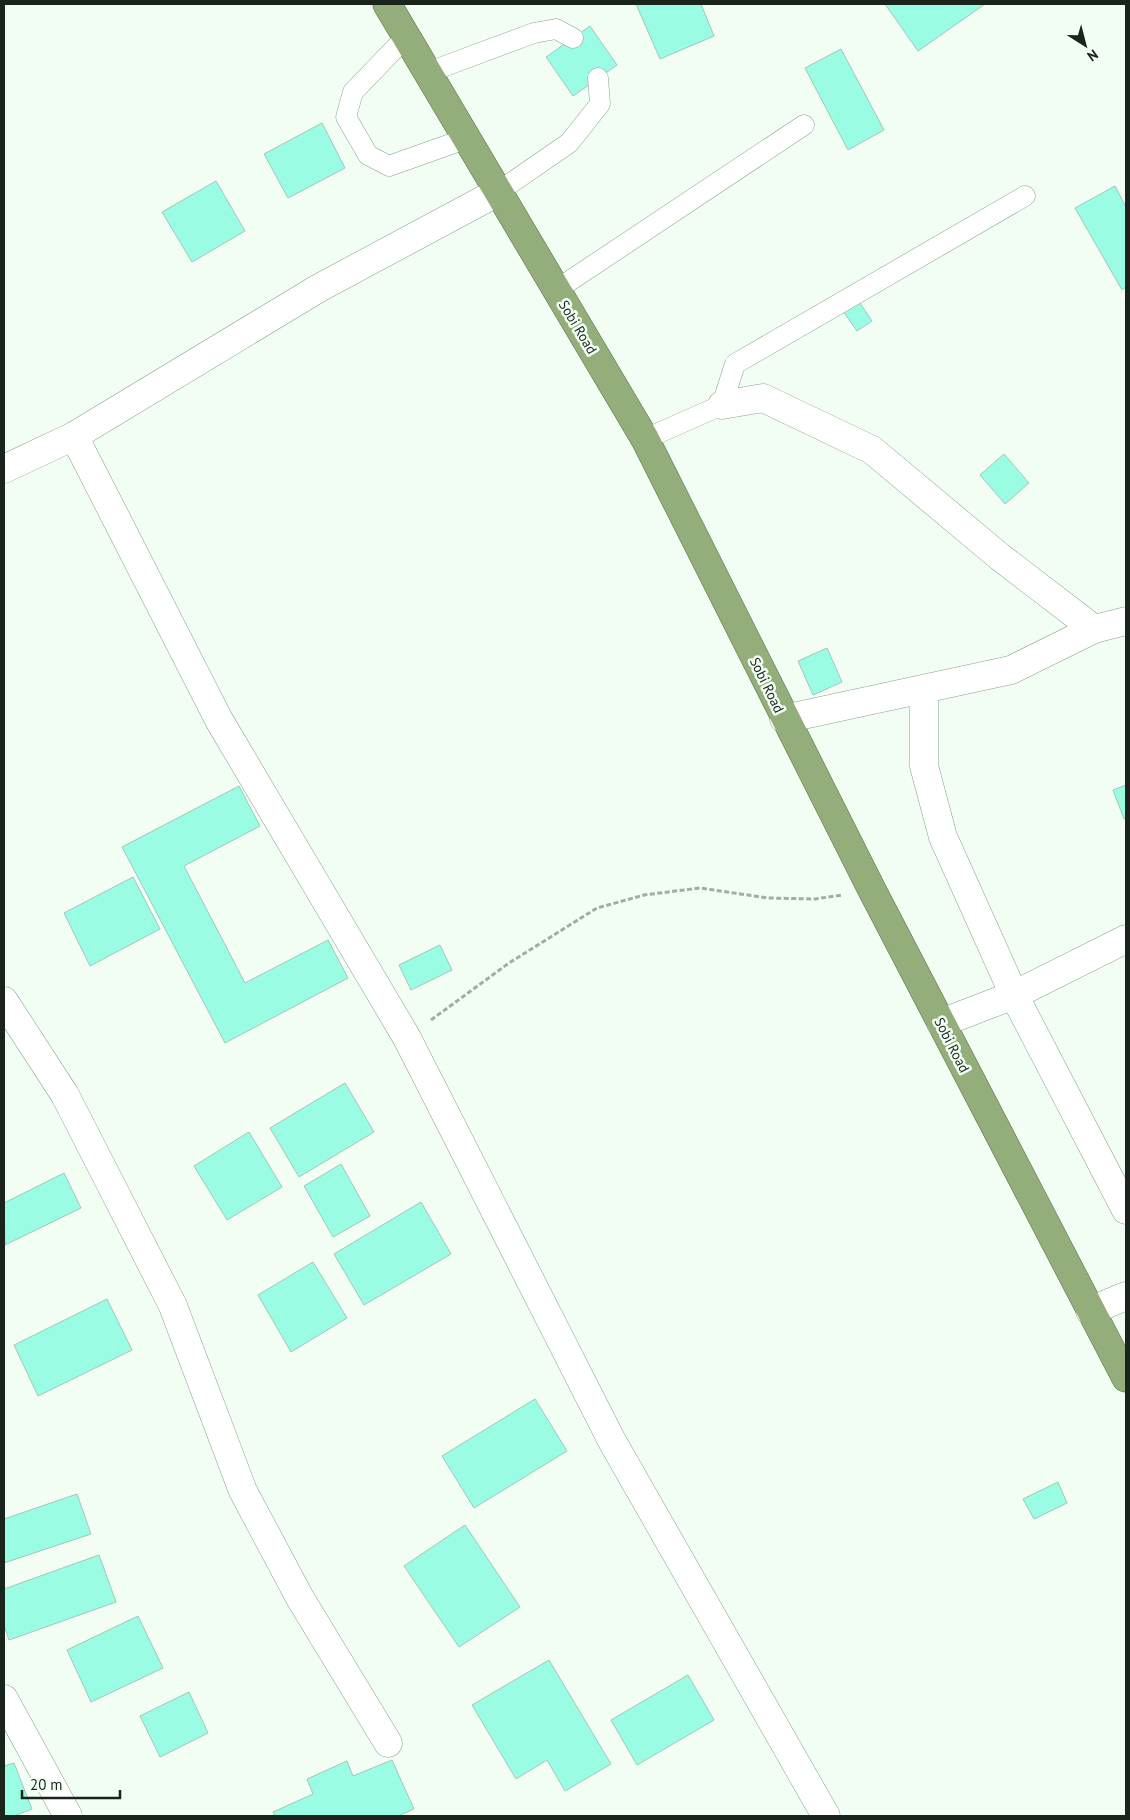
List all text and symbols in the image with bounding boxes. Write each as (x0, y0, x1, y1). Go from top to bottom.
north arrow (1060, 20, 1110, 70)
text: N (1084, 46, 1102, 66)
street label: Sobi Road (555, 297, 601, 357)
street label: Sobi Road (746, 654, 788, 716)
street label: Sobi Road (930, 1014, 974, 1076)
scale bar (22, 1768, 120, 1800)
text: 20 m (30, 1775, 63, 1794)

